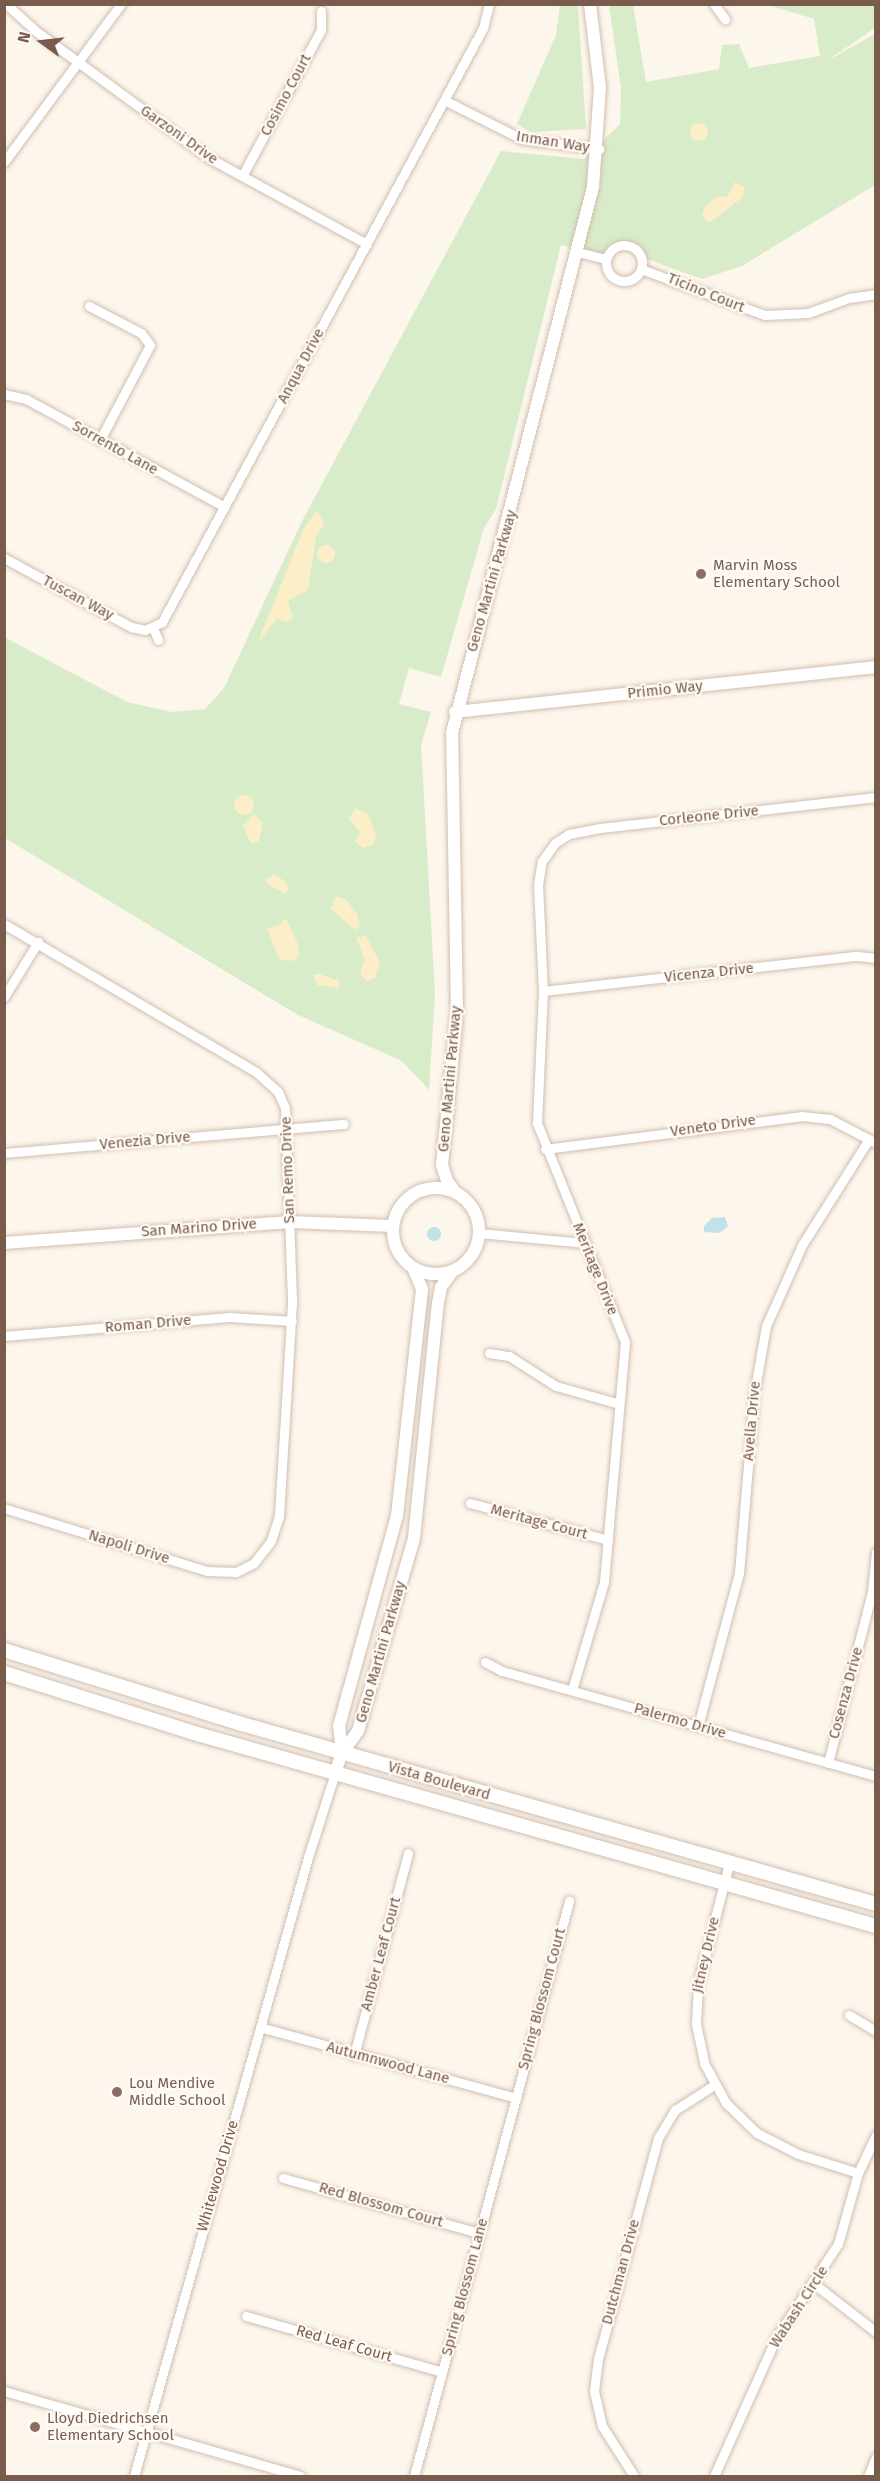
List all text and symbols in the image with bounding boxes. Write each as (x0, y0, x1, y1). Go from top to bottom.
north arrow (12, 12, 72, 72)
text: N (14, 30, 35, 45)
street label: Cosimo Court (257, 51, 315, 139)
street label: Garzoni Drive (137, 102, 221, 168)
street label: Inman Way (515, 127, 591, 157)
street label: Ticino Court (665, 269, 747, 317)
street label: Anqua Drive (274, 325, 328, 407)
street label: Sorrento Lane (69, 417, 161, 479)
street label: Geno Martini Parkway (463, 508, 521, 654)
place label: Marvin Moss Elementary School (713, 556, 840, 591)
marker: Marvin Moss Elementary School (694, 567, 708, 581)
street label: Tuscan Way (39, 572, 117, 624)
street label: Primio Way (627, 677, 703, 703)
street label: Corleone Drive (658, 802, 760, 830)
street label: Vicenza Drive (663, 959, 755, 987)
street label: Geno Martini Parkway (435, 1005, 465, 1153)
street label: Veneto Drive (669, 1111, 757, 1141)
street label: San Remo Drive (277, 1116, 299, 1224)
street label: Venezia Drive (99, 1128, 191, 1154)
street label: San Marino Drive (141, 1215, 257, 1241)
street label: Meritage Drive (568, 1220, 622, 1318)
street label: Roman Drive (104, 1311, 192, 1337)
street label: Avella Drive (740, 1380, 764, 1462)
street label: Meritage Court (489, 1500, 589, 1544)
street label: Napoli Drive (86, 1526, 172, 1568)
street label: Geno Martini Parkway (352, 1579, 410, 1725)
street label: Cosenza Drive (825, 1645, 867, 1741)
street label: Palermo Drive (632, 1699, 728, 1743)
street label: Vista Boulevard (386, 1758, 492, 1804)
street label: Amber Leaf Court (357, 1895, 405, 2013)
street label: Jitney Drive (688, 1915, 724, 1995)
street label: Spring Blossom Court (514, 1926, 570, 2072)
street label: Autumnwood Lane (324, 2038, 452, 2088)
place label: Lou Mendive Middle School (129, 2074, 225, 2109)
marker: Lou Mendive Middle School (110, 2085, 124, 2099)
street label: Whitewood Drive (193, 2118, 243, 2234)
street label: Red Blossom Court (317, 2179, 445, 2231)
street label: Spring Blossom Lane (438, 2216, 492, 2358)
street label: Dutchman Drive (598, 2217, 644, 2327)
street label: Wabash Circle (766, 2263, 832, 2351)
street label: Red Leaf Court (294, 2322, 394, 2366)
place label: Lloyd Diedrichsen Elementary School (47, 2409, 174, 2444)
marker: Lloyd Diedrichsen Elementary School (28, 2420, 42, 2434)

